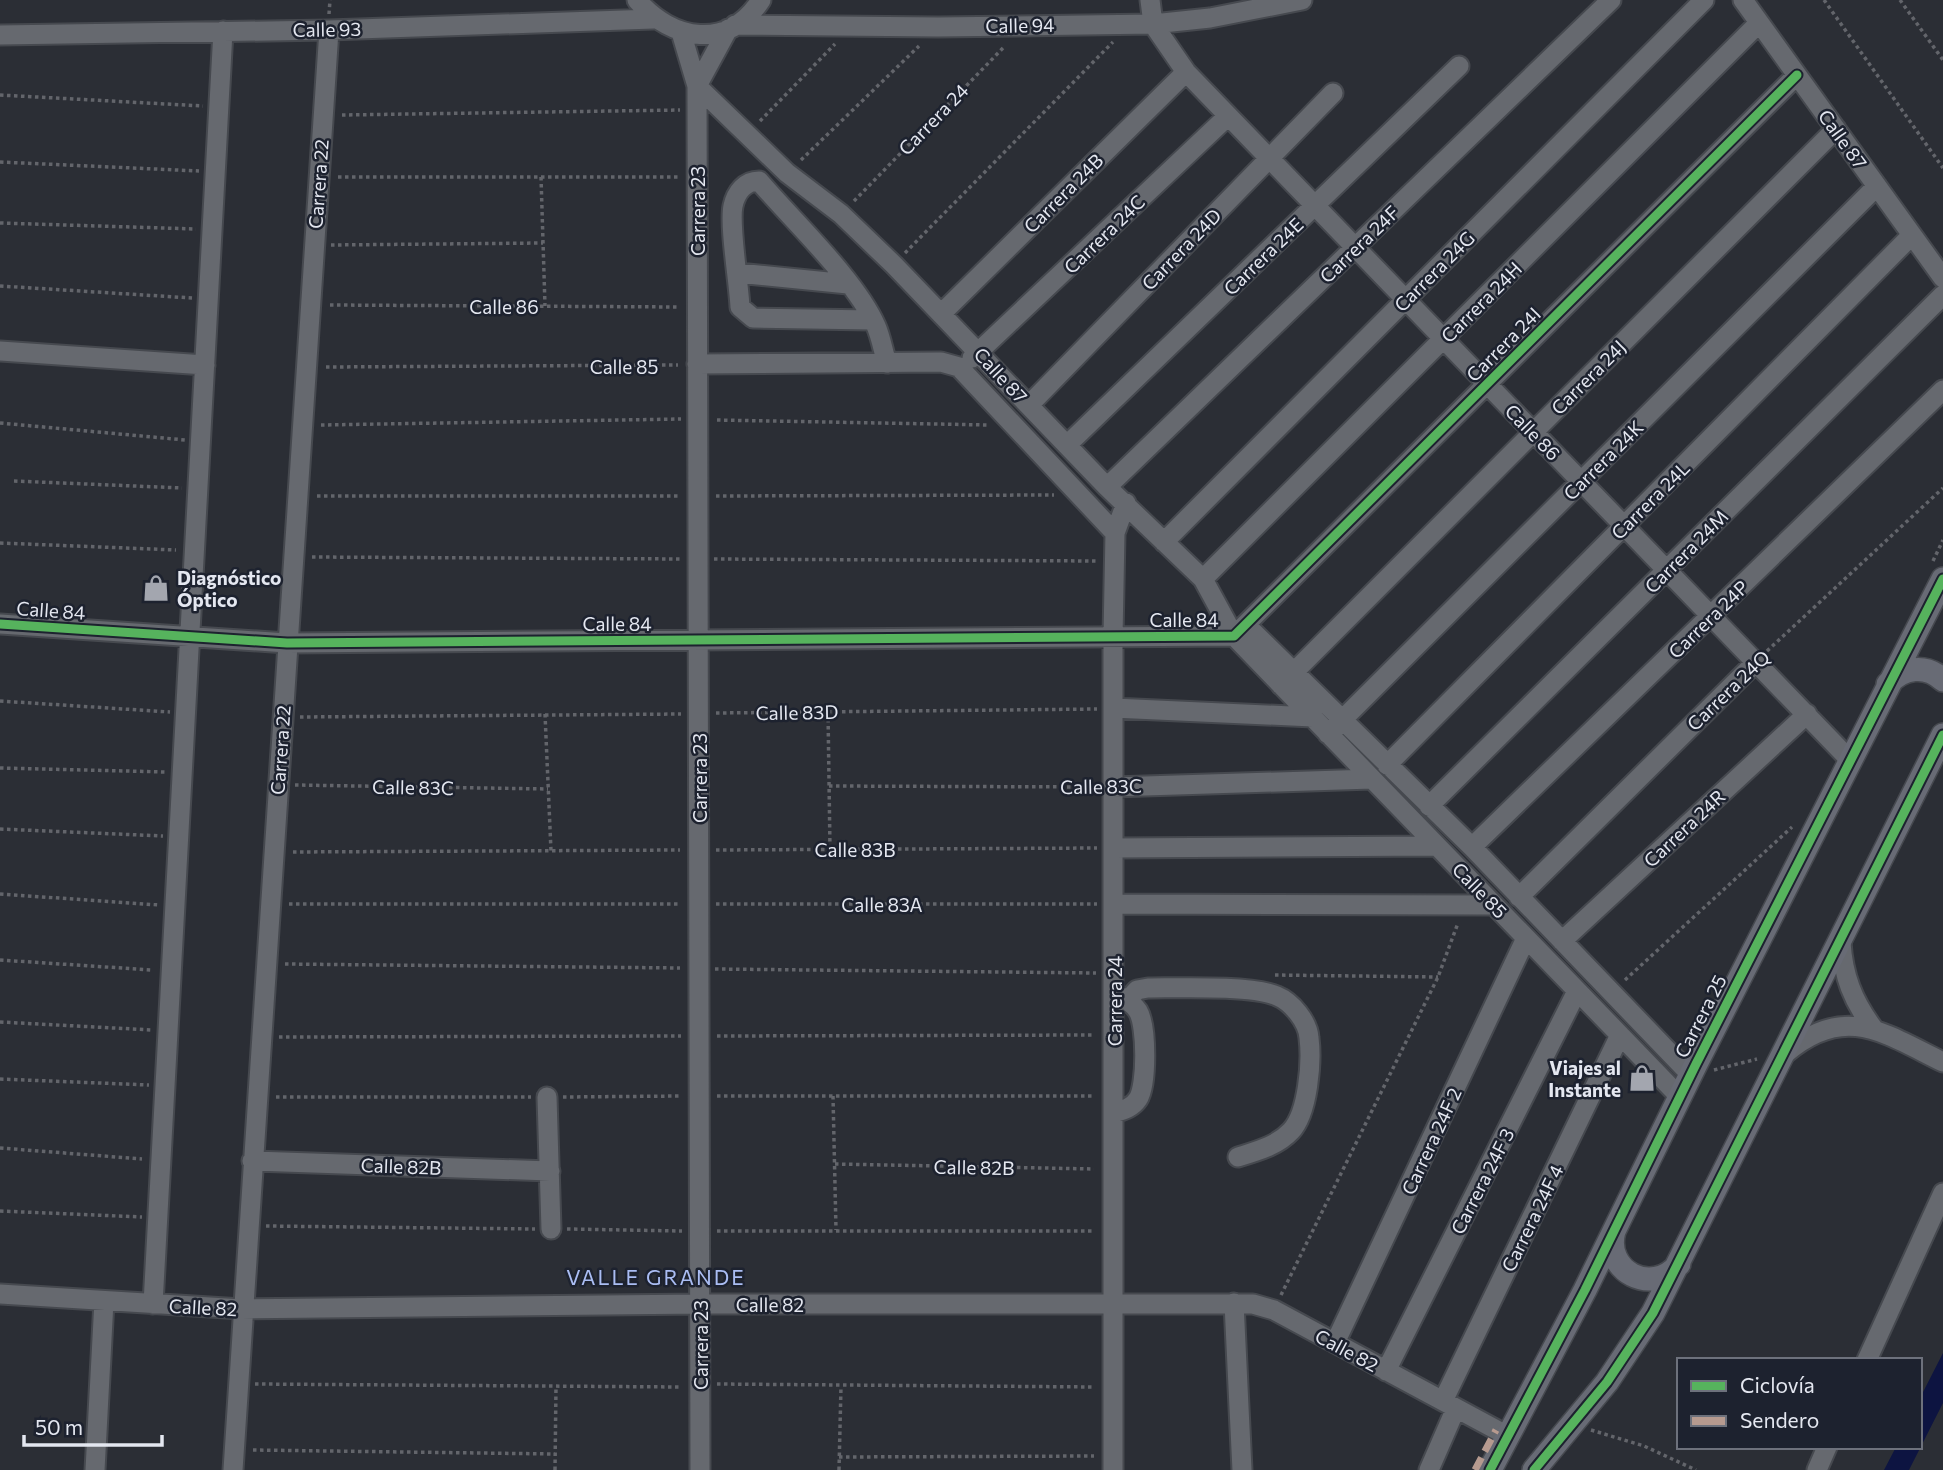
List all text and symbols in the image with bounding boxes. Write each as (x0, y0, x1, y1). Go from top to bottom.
street label: Calle 94 (985, 13, 1055, 37)
street label: Calle 93 (293, 17, 361, 41)
street label: Carrera 24 (893, 78, 973, 160)
street label: Calle 87 (1814, 105, 1872, 173)
street label: Carrera 22 (303, 138, 333, 230)
street label: Carrera 24B (1019, 149, 1107, 237)
street label: Carrera 23 (686, 166, 709, 256)
street label: Carrera 24C (1059, 190, 1149, 278)
street label: Carrera 24F (1315, 200, 1403, 287)
street label: Carrera 24D (1136, 203, 1226, 295)
street label: Carrera 24E (1218, 212, 1308, 300)
street label: Carrera 24G (1389, 226, 1479, 316)
street label: Carrera 24H (1436, 257, 1526, 347)
street label: Calle 86 (469, 295, 539, 318)
street label: Carrera 24I (1461, 302, 1545, 386)
street label: Carrera 24J (1546, 335, 1630, 419)
street label: Calle 87 (969, 342, 1033, 408)
street label: Calle 85 (590, 355, 658, 378)
street label: Calle 86 (1501, 399, 1565, 465)
street label: Carrera 24K (1558, 415, 1648, 505)
street label: Carrera 24L (1606, 456, 1694, 544)
street label: Carrera 24M (1639, 504, 1733, 598)
place label: Diagnóstico Óptico (177, 566, 281, 611)
shop icon: Diagnóstico Óptico (141, 573, 171, 603)
street label: Carrera 24P (1663, 575, 1753, 663)
street label: Calle 84 (16, 596, 86, 624)
street label: Calle 84 (1149, 608, 1219, 631)
street label: Calle 84 (582, 612, 652, 635)
street label: Carrera 24Q (1682, 645, 1774, 735)
street label: Calle 83D (756, 700, 838, 724)
street label: Carrera 22 (265, 704, 295, 796)
street label: Carrera 23 (688, 733, 711, 823)
street label: Calle 83C (1060, 774, 1142, 798)
street label: Calle 83C (372, 775, 454, 799)
street label: Carrera 24R (1638, 784, 1730, 872)
street label: Calle 83B (815, 838, 895, 861)
street label: Calle 85 (1448, 857, 1512, 923)
street label: Calle 83A (841, 893, 923, 916)
street label: Carrera 24 (1103, 956, 1126, 1046)
street label: Carrera 25 (1669, 971, 1731, 1061)
place label: Viajes al Instante (1548, 1056, 1621, 1101)
shop icon: Viajes al Instante (1627, 1063, 1657, 1093)
street label: Carrera 24F 2 (1396, 1084, 1466, 1198)
street label: Carrera 24F 3 (1445, 1124, 1519, 1238)
street label: Calle 82B (360, 1153, 442, 1179)
street label: Calle 82B (934, 1155, 1014, 1179)
street label: Carrera 24F 4 (1496, 1161, 1568, 1275)
district label: VALLE GRANDE (566, 1264, 746, 1289)
street label: Calle 82 (736, 1293, 804, 1316)
street label: Calle 82 (168, 1294, 238, 1320)
street label: Carrera 23 (689, 1300, 712, 1390)
street label: Calle 82 (1311, 1324, 1383, 1376)
legend (1677, 1358, 1922, 1449)
text: Ciclovía (1740, 1372, 1815, 1397)
scale bar (24, 1404, 163, 1448)
text: Sendero (1740, 1407, 1819, 1432)
text: 50 m (35, 1414, 83, 1439)

